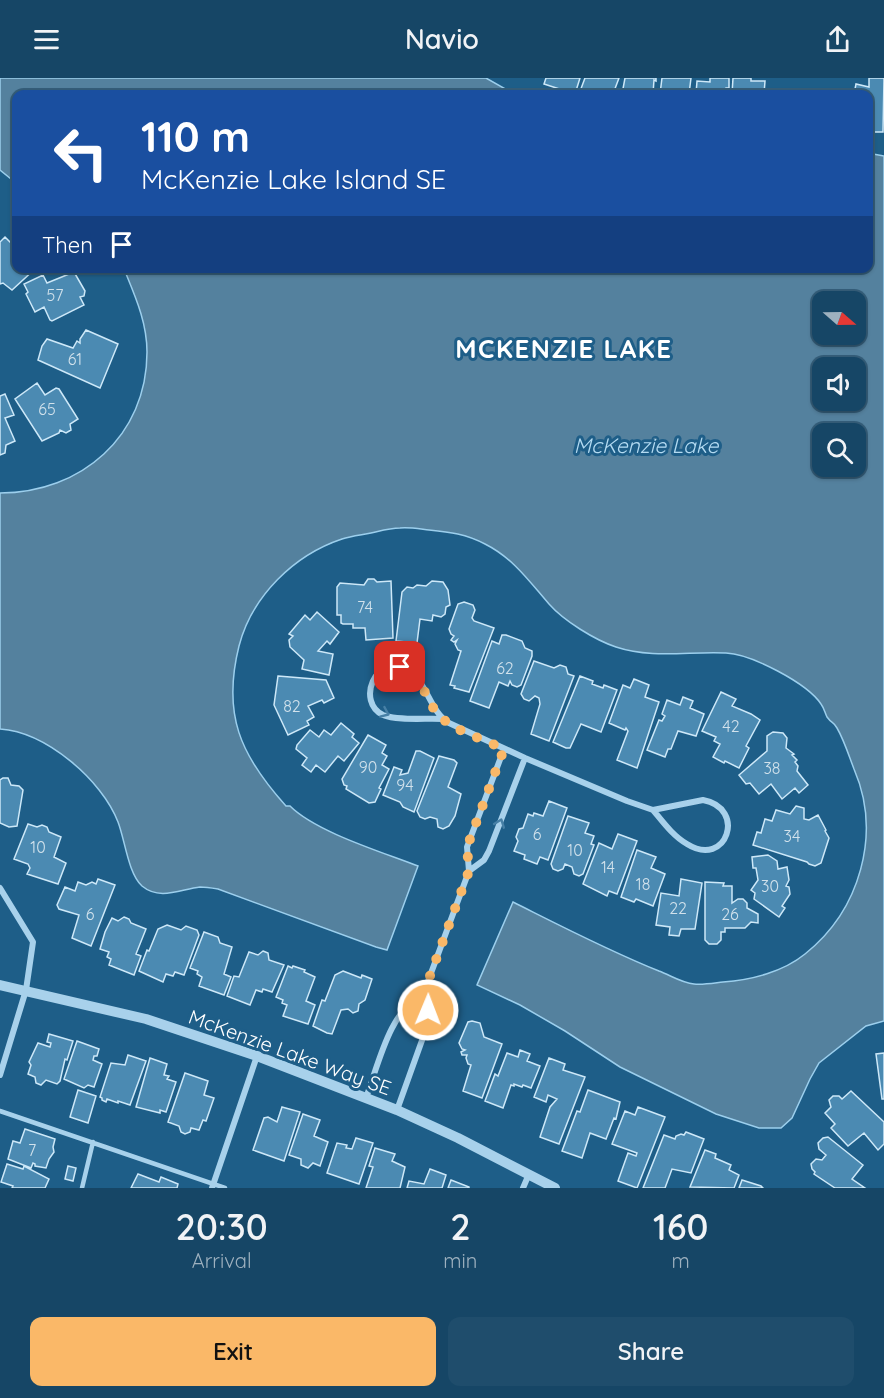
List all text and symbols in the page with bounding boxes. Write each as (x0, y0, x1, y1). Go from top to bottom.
text: Navio (405, 22, 479, 56)
icon: menu (30, 23, 63, 56)
icon: share (821, 23, 854, 56)
text: 110 m (141, 110, 250, 163)
icon: left (42, 114, 120, 192)
text: McKenzie Lake Island SE (141, 162, 446, 196)
icon: arrive (105, 228, 138, 261)
text: Then (42, 231, 93, 259)
house number: 57 (47, 285, 63, 305)
north arrow (812, 291, 866, 345)
map controls (812, 291, 866, 477)
district label: MCKENZIE LAKE (455, 332, 673, 365)
house number: 61 (68, 349, 82, 369)
button: sound (812, 357, 866, 411)
house number: 65 (38, 399, 56, 419)
button: search (812, 423, 866, 477)
water label: McKenzie Lake (574, 432, 719, 458)
house number: 74 (357, 597, 373, 617)
pin (374, 641, 425, 692)
icon: arrive (383, 650, 416, 683)
house number: 62 (496, 658, 514, 678)
house number: 82 (283, 696, 301, 716)
one-way arrow (379, 706, 390, 718)
house number: 42 (722, 716, 740, 736)
house number: 90 (359, 757, 377, 777)
house number: 38 (763, 758, 781, 778)
house number: 94 (396, 775, 414, 795)
one-way arrow (493, 818, 505, 829)
house number: 6 (533, 824, 542, 844)
house number: 34 (784, 826, 800, 846)
house number: 10 (30, 837, 46, 857)
house number: 10 (567, 840, 583, 860)
house number: 14 (601, 857, 615, 877)
house number: 18 (636, 874, 650, 894)
house number: 30 (761, 876, 779, 896)
house number: 22 (669, 898, 687, 918)
house number: 6 (86, 904, 95, 924)
house number: 26 (721, 904, 739, 924)
position arrow (396, 978, 460, 1042)
street label: McKenzie Lake Way SE (185, 1004, 395, 1100)
house number: 7 (28, 1140, 36, 1160)
text: 20:30 (176, 1204, 268, 1249)
text: 2 (450, 1204, 470, 1249)
text: 160 (653, 1204, 708, 1249)
text: Arrival (192, 1248, 252, 1273)
text: min (443, 1248, 477, 1273)
text: m (672, 1248, 690, 1273)
button: Exit (30, 1317, 436, 1386)
button: Share (448, 1317, 854, 1386)

